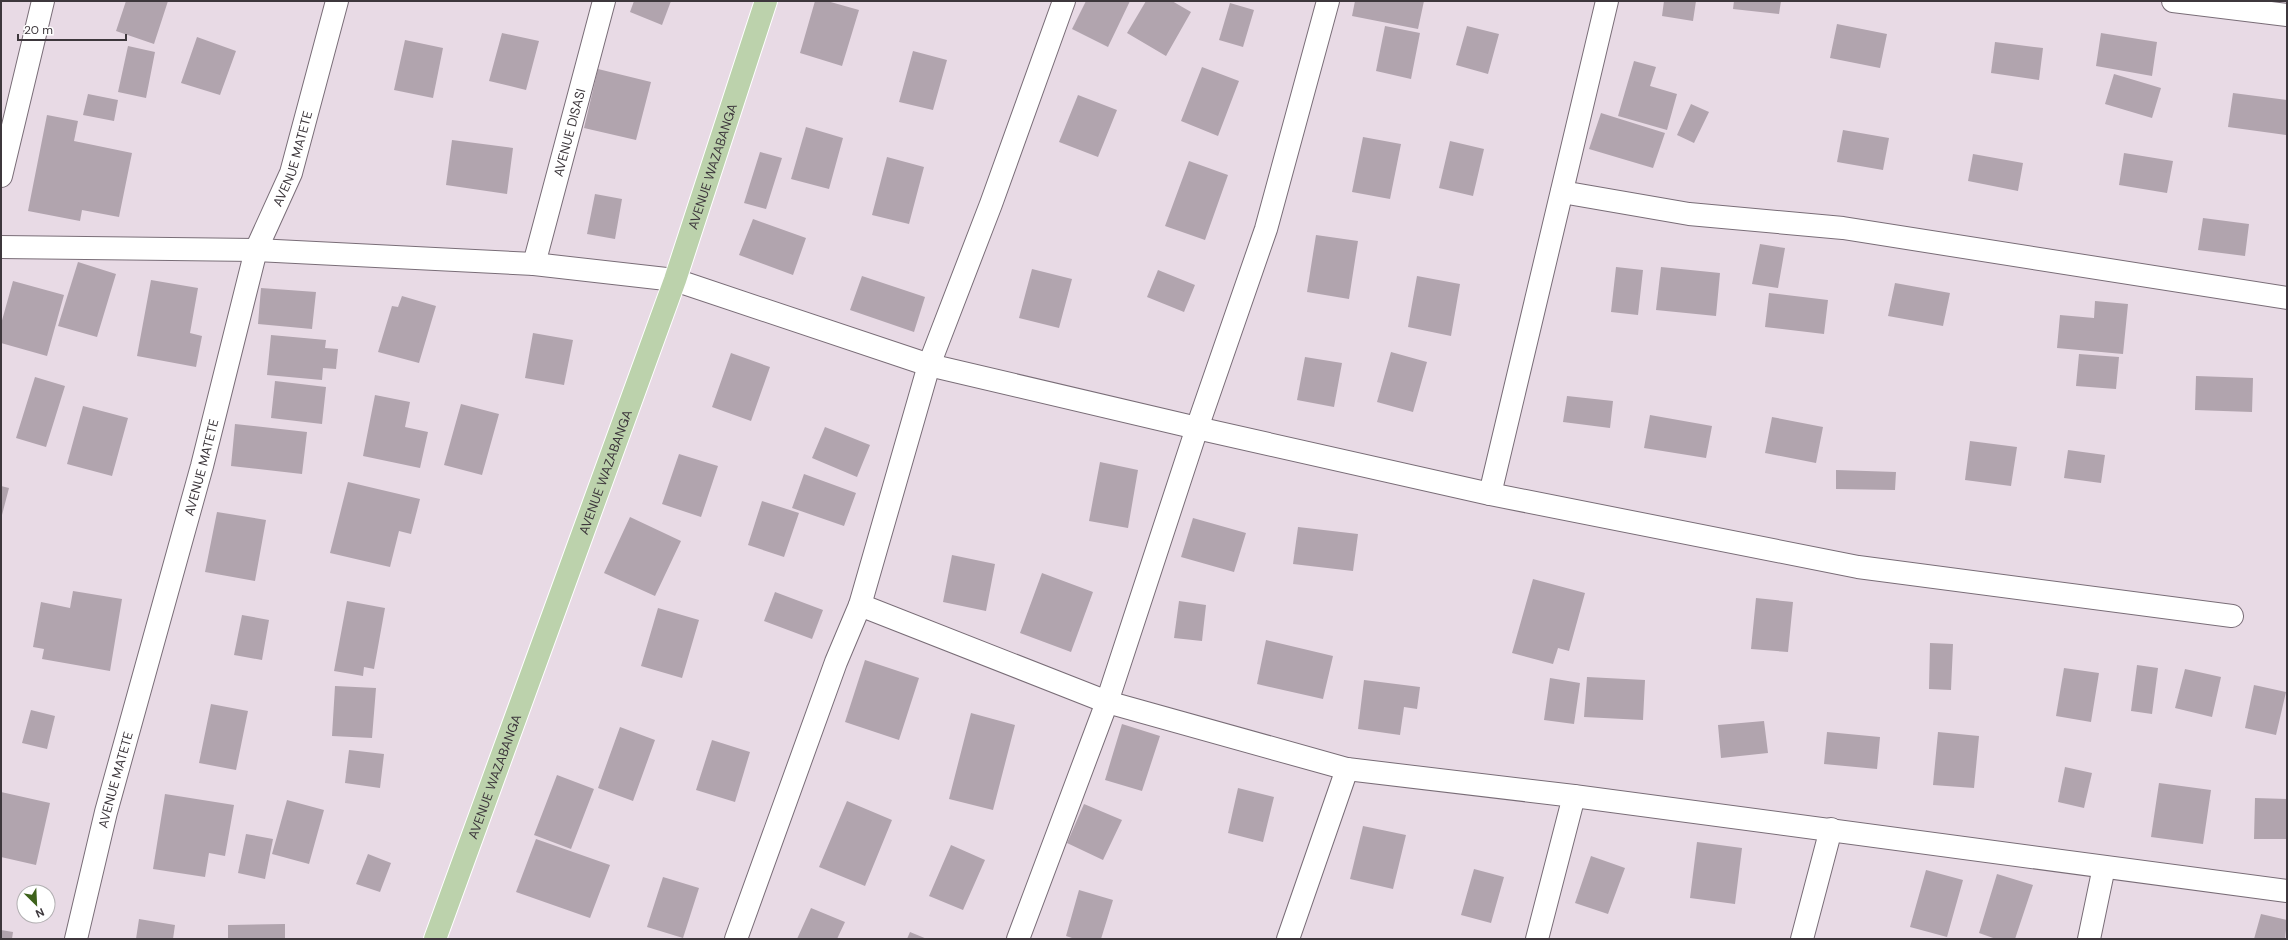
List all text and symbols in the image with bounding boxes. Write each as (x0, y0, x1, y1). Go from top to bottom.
scale bar (18, 16, 126, 42)
text: 20 m (24, 22, 53, 38)
street label: AVENUE DISASI (549, 87, 589, 179)
street label: AVENUE WAZABANGA (684, 101, 741, 231)
street label: AVENUE MATETE (269, 109, 316, 209)
street label: AVENUE WAZABANGA (575, 407, 636, 537)
street label: AVENUE MATETE (180, 417, 222, 518)
street label: AVENUE WAZABANGA (464, 711, 525, 841)
street label: AVENUE MATETE (94, 729, 136, 830)
north arrow (16, 884, 56, 924)
text: N (34, 905, 47, 921)

